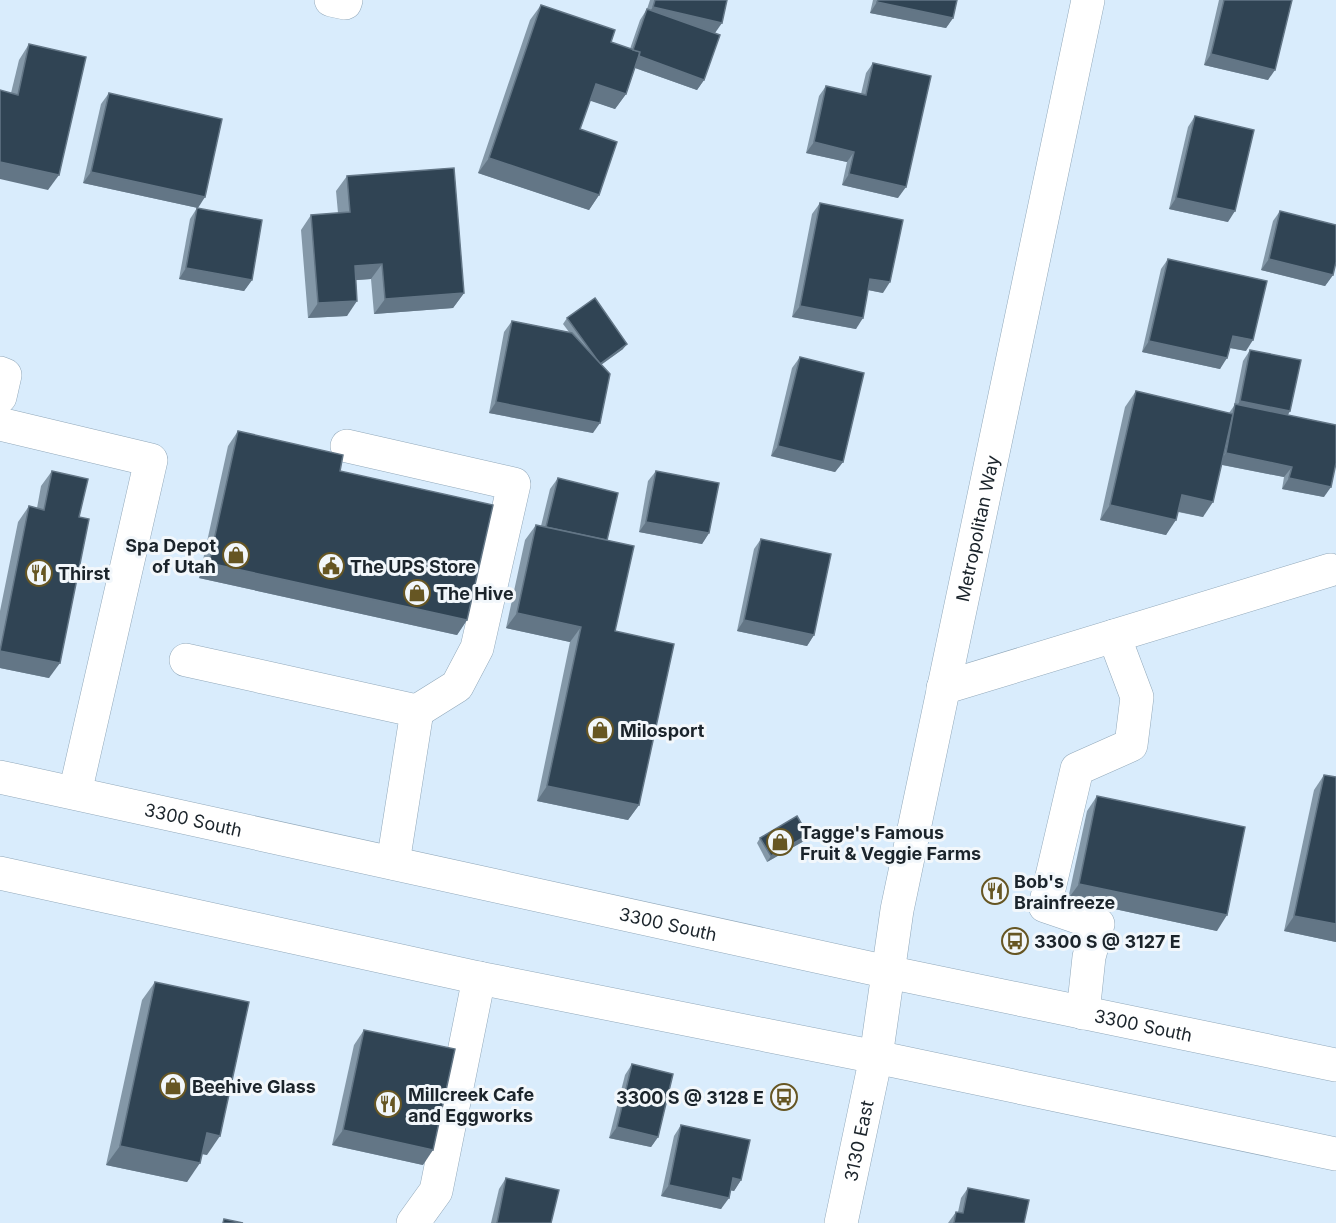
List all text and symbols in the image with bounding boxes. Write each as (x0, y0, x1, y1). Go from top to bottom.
street label: Metropolitan Way (951, 453, 1003, 604)
place label: Spa Depot of Utah (125, 535, 216, 577)
shop icon: Spa Depot of Utah (221, 540, 251, 570)
public building icon: The UPS Store (316, 551, 346, 581)
place label: The UPS Store (350, 556, 476, 577)
restaurant icon: Thirst (24, 558, 54, 588)
place label: Thirst (58, 563, 111, 584)
shop icon: The Hive (402, 578, 432, 608)
place label: The Hive (436, 583, 514, 604)
shop icon: Milosport (585, 715, 615, 745)
place label: Milosport (620, 720, 705, 741)
street label: 3300 South (143, 799, 244, 840)
place label: Tagge's Famous Fruit & Veggie Farms (800, 822, 981, 864)
shop icon: Tagge's Famous Fruit & Veggie Farms (765, 827, 795, 857)
place label: Bob's Brainfreeze (1014, 871, 1116, 913)
restaurant icon: Bob's Brainfreeze (980, 876, 1010, 906)
street label: 3300 South (617, 903, 719, 945)
bus stop icon: 3300 S @ 3127 E (1000, 926, 1030, 956)
place label: 3300 S @ 3127 E (1034, 931, 1181, 952)
street label: 3300 South (1093, 1005, 1194, 1045)
shop icon: Beehive Glass (158, 1071, 188, 1101)
place label: Beehive Glass (192, 1076, 316, 1097)
bus stop icon: 3300 S @ 3128 E (769, 1082, 799, 1112)
place label: Millcreek Cafe and Eggworks (408, 1084, 535, 1126)
place label: 3300 S @ 3128 E (616, 1087, 764, 1108)
restaurant icon: Millcreek Cafe and Eggworks (373, 1089, 403, 1119)
street label: 3130 East (840, 1098, 877, 1183)

